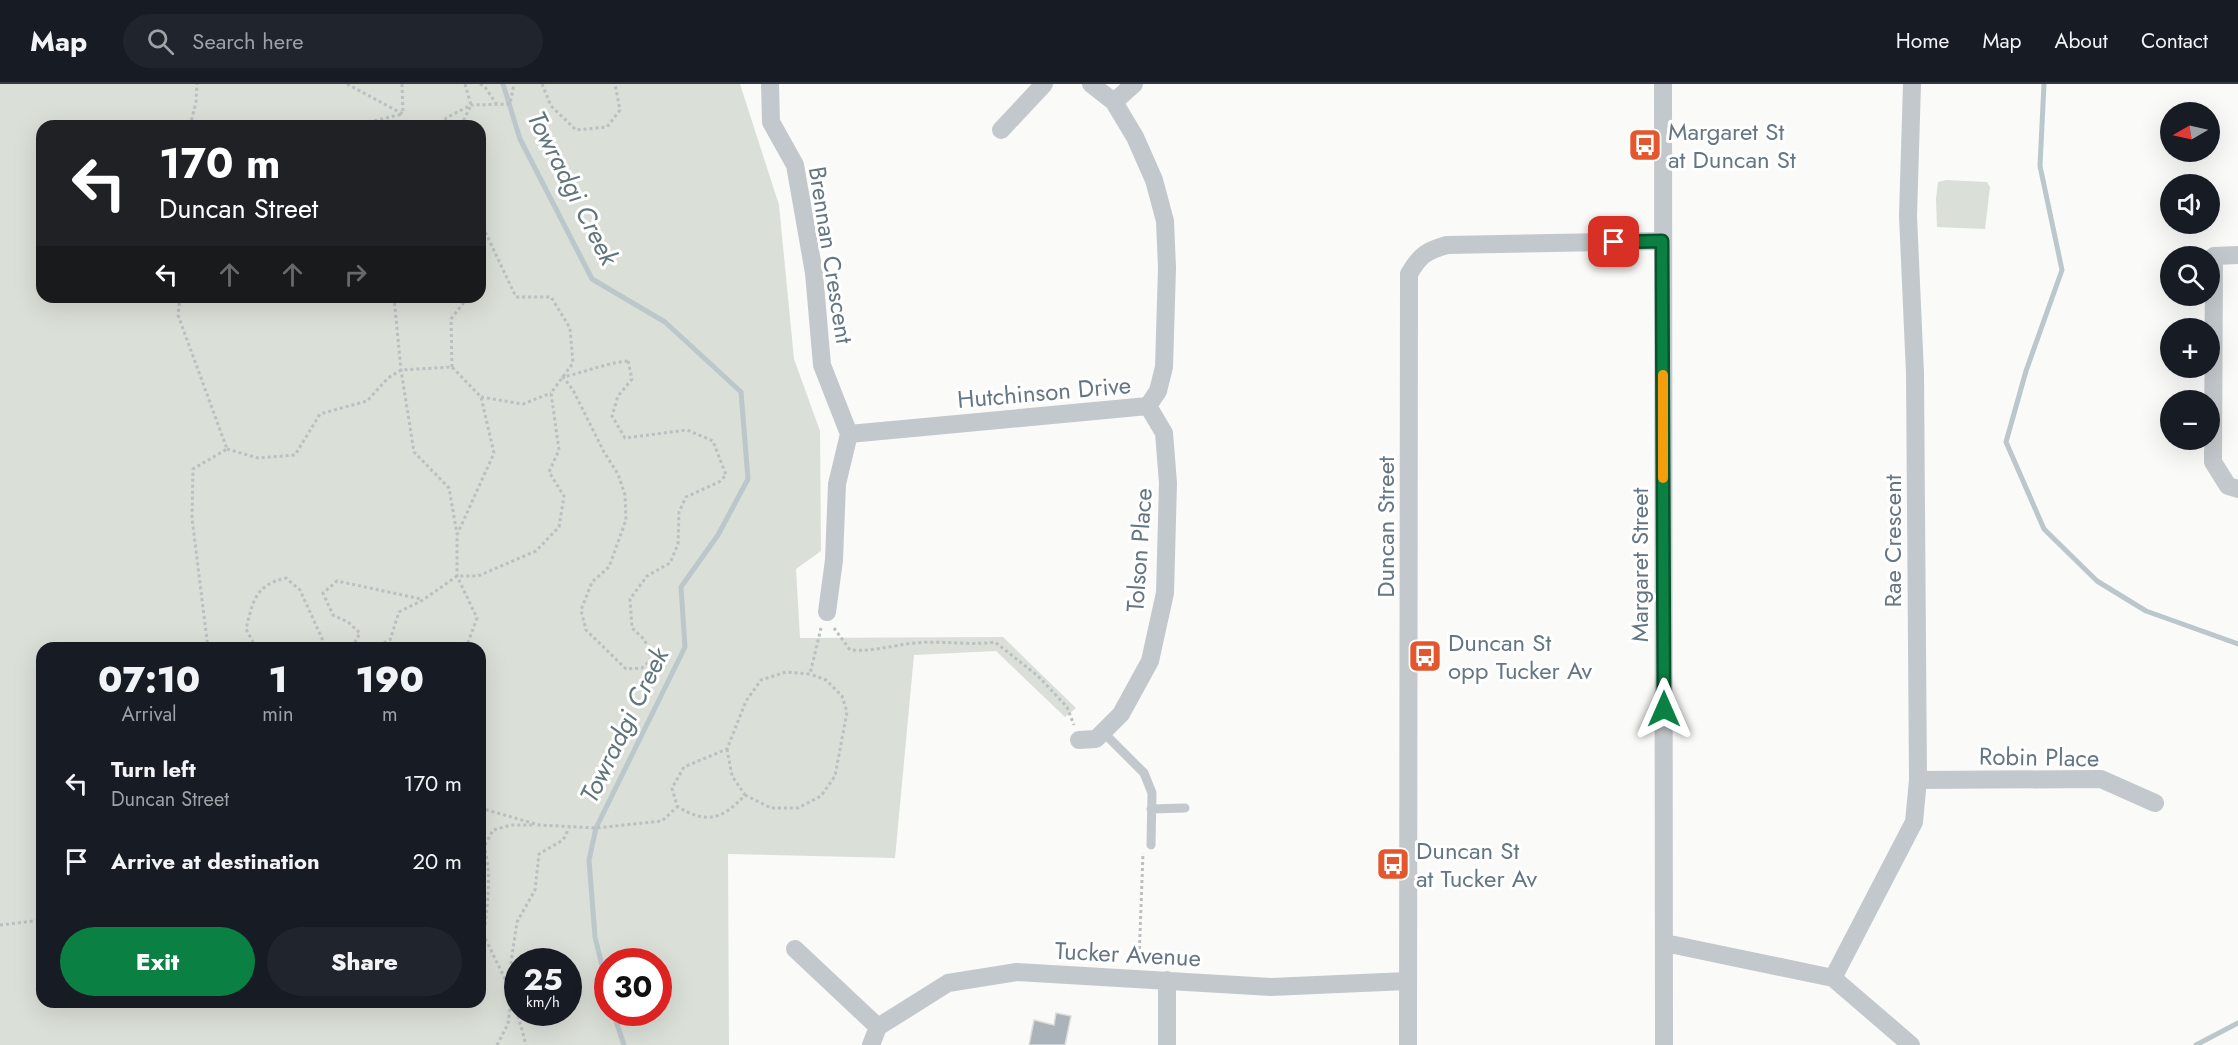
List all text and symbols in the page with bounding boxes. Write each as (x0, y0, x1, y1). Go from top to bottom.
search box (123, 14, 543, 68)
text: Map (30, 21, 87, 62)
icon: search (144, 25, 177, 58)
text: Search here (192, 25, 304, 57)
text: Home (1896, 26, 1949, 56)
text: Map (1982, 26, 2022, 56)
text: About (2055, 26, 2108, 56)
text: Contact (2141, 26, 2208, 56)
north arrow (2160, 102, 2220, 162)
map controls (2160, 102, 2220, 450)
water label: Towradgi Creek (518, 104, 629, 273)
place label: Margaret St at Duncan St (1668, 114, 1796, 177)
bus stop icon: Margaret St at Duncan St (1627, 127, 1663, 163)
text: 170 m (159, 133, 281, 194)
icon: left (60, 144, 138, 222)
street label: Brennan Crescent (800, 164, 862, 346)
button: sound (2160, 174, 2220, 234)
text: Duncan Street (159, 189, 318, 228)
pin (1588, 216, 1639, 267)
icon: arrive (1597, 225, 1630, 258)
button: search (2160, 246, 2220, 306)
icon: left (150, 258, 183, 291)
icon: ahead (213, 258, 246, 291)
icon: ahead (276, 258, 309, 291)
icon: right (339, 258, 372, 291)
button: + (2160, 318, 2220, 378)
street label: Hutchinson Drive (956, 367, 1132, 417)
button: − (2160, 390, 2220, 450)
street label: Duncan Street (1368, 456, 1403, 598)
street label: Rae Crescent (1875, 474, 1910, 608)
street label: Tolson Place (1117, 487, 1161, 613)
street label: Margaret Street (1622, 487, 1657, 642)
place label: Duncan St opp Tucker Av (1448, 625, 1593, 688)
bus stop icon: Duncan St opp Tucker Av (1407, 638, 1443, 674)
water label: Towradgi Creek (570, 639, 679, 809)
text: 07:10 (98, 653, 200, 705)
text: 1 (268, 653, 287, 705)
text: 190 (355, 653, 424, 705)
position arrow (1632, 677, 1696, 741)
text: Arrival (122, 700, 177, 729)
text: min (262, 700, 294, 729)
text: m (382, 700, 398, 729)
street label: Robin Place (1979, 738, 2099, 776)
text: Turn left (111, 753, 196, 785)
icon: left (60, 767, 93, 800)
text: 170 m (404, 767, 462, 799)
text: Duncan Street (111, 785, 229, 814)
place label: Duncan St at Tucker Av (1416, 833, 1537, 896)
icon: arrive (60, 845, 93, 878)
text: Arrive at destination (111, 845, 320, 877)
text: 20 m (413, 845, 462, 877)
bus stop icon: Duncan St at Tucker Av (1375, 846, 1411, 882)
button: Exit (60, 927, 255, 996)
button: Share (267, 927, 462, 996)
street label: Tucker Avenue (1054, 933, 1202, 975)
speed limit sign: 30 (594, 948, 672, 1026)
text: 25 (523, 958, 563, 1001)
text: km/h (526, 991, 560, 1013)

